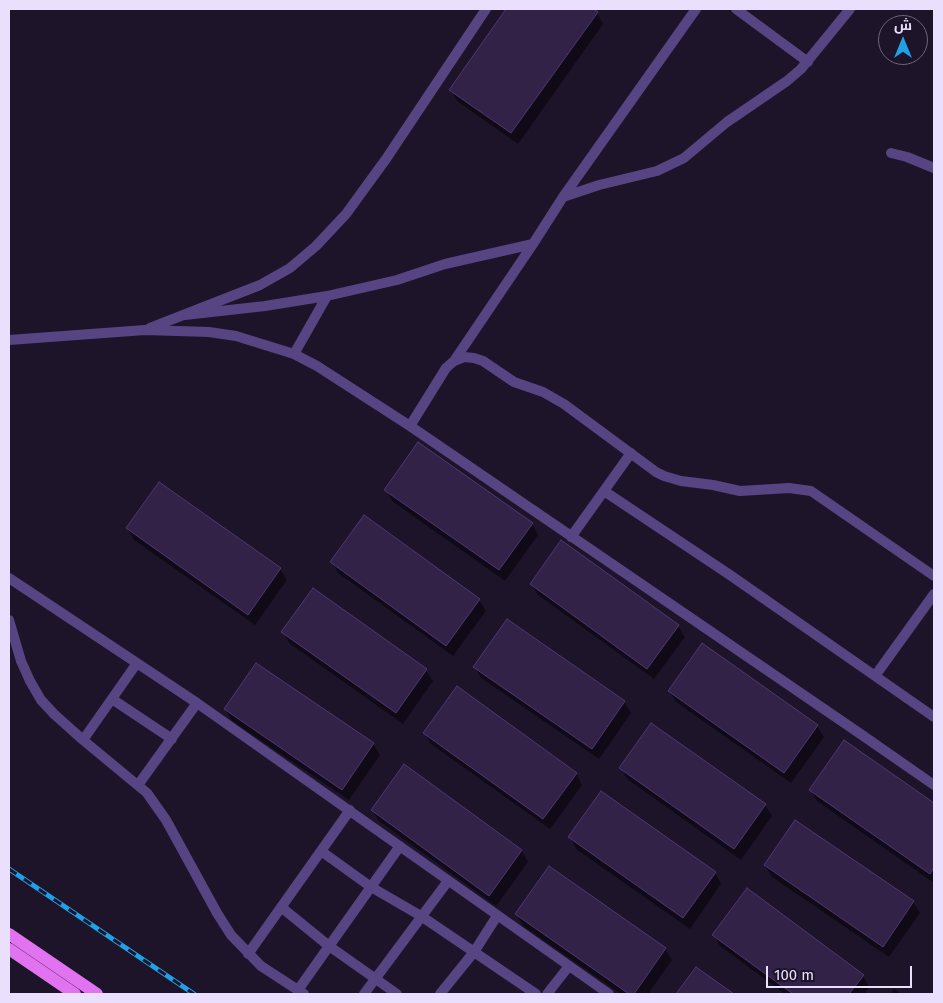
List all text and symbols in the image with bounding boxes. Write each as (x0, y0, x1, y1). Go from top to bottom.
north arrow (878, 15, 928, 65)
text: ش (894, 17, 912, 34)
scale bar (768, 956, 914, 988)
text: 100 m (774, 966, 814, 984)

